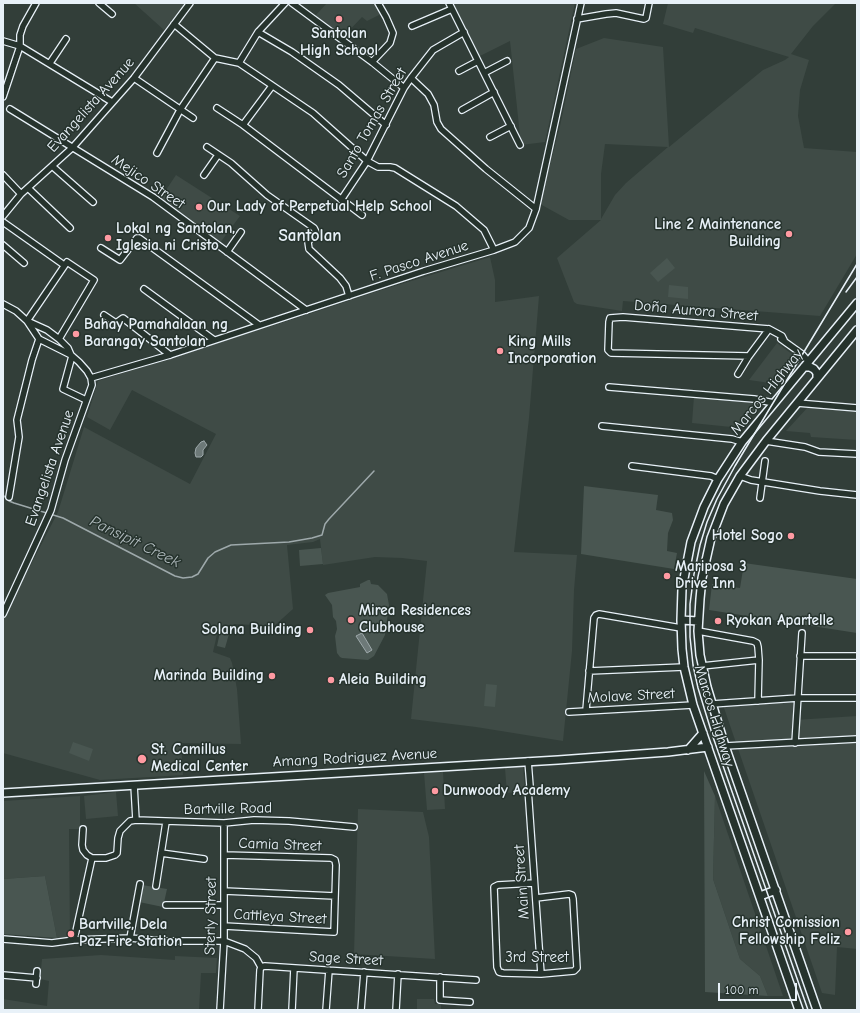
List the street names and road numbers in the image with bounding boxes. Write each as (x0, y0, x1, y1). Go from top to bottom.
street label: Evangelista Avenue (44, 54, 138, 156)
street label: Santo Tomas Street (333, 65, 411, 181)
street label: Mejico Street (108, 151, 188, 213)
street label: F. Pasco Avenue (367, 237, 471, 285)
street label: Doña Aurora Street (633, 297, 759, 325)
street label: Marcos Highway (727, 345, 807, 439)
street label: Evangelista Avenue (22, 408, 78, 528)
street label: Marcos Highway (690, 663, 738, 769)
street label: Molave Street (587, 685, 675, 707)
street label: Amang Rodriguez Avenue (272, 745, 438, 771)
street label: Bartville Road (184, 799, 272, 819)
street label: Camia Street (238, 835, 322, 855)
street label: Main Street (510, 844, 534, 920)
street label: Sterly Street (201, 877, 221, 955)
street label: Cattleya Street (233, 906, 327, 928)
street label: Sage Street (309, 948, 383, 970)
street label: 3rd Street (505, 949, 569, 967)

